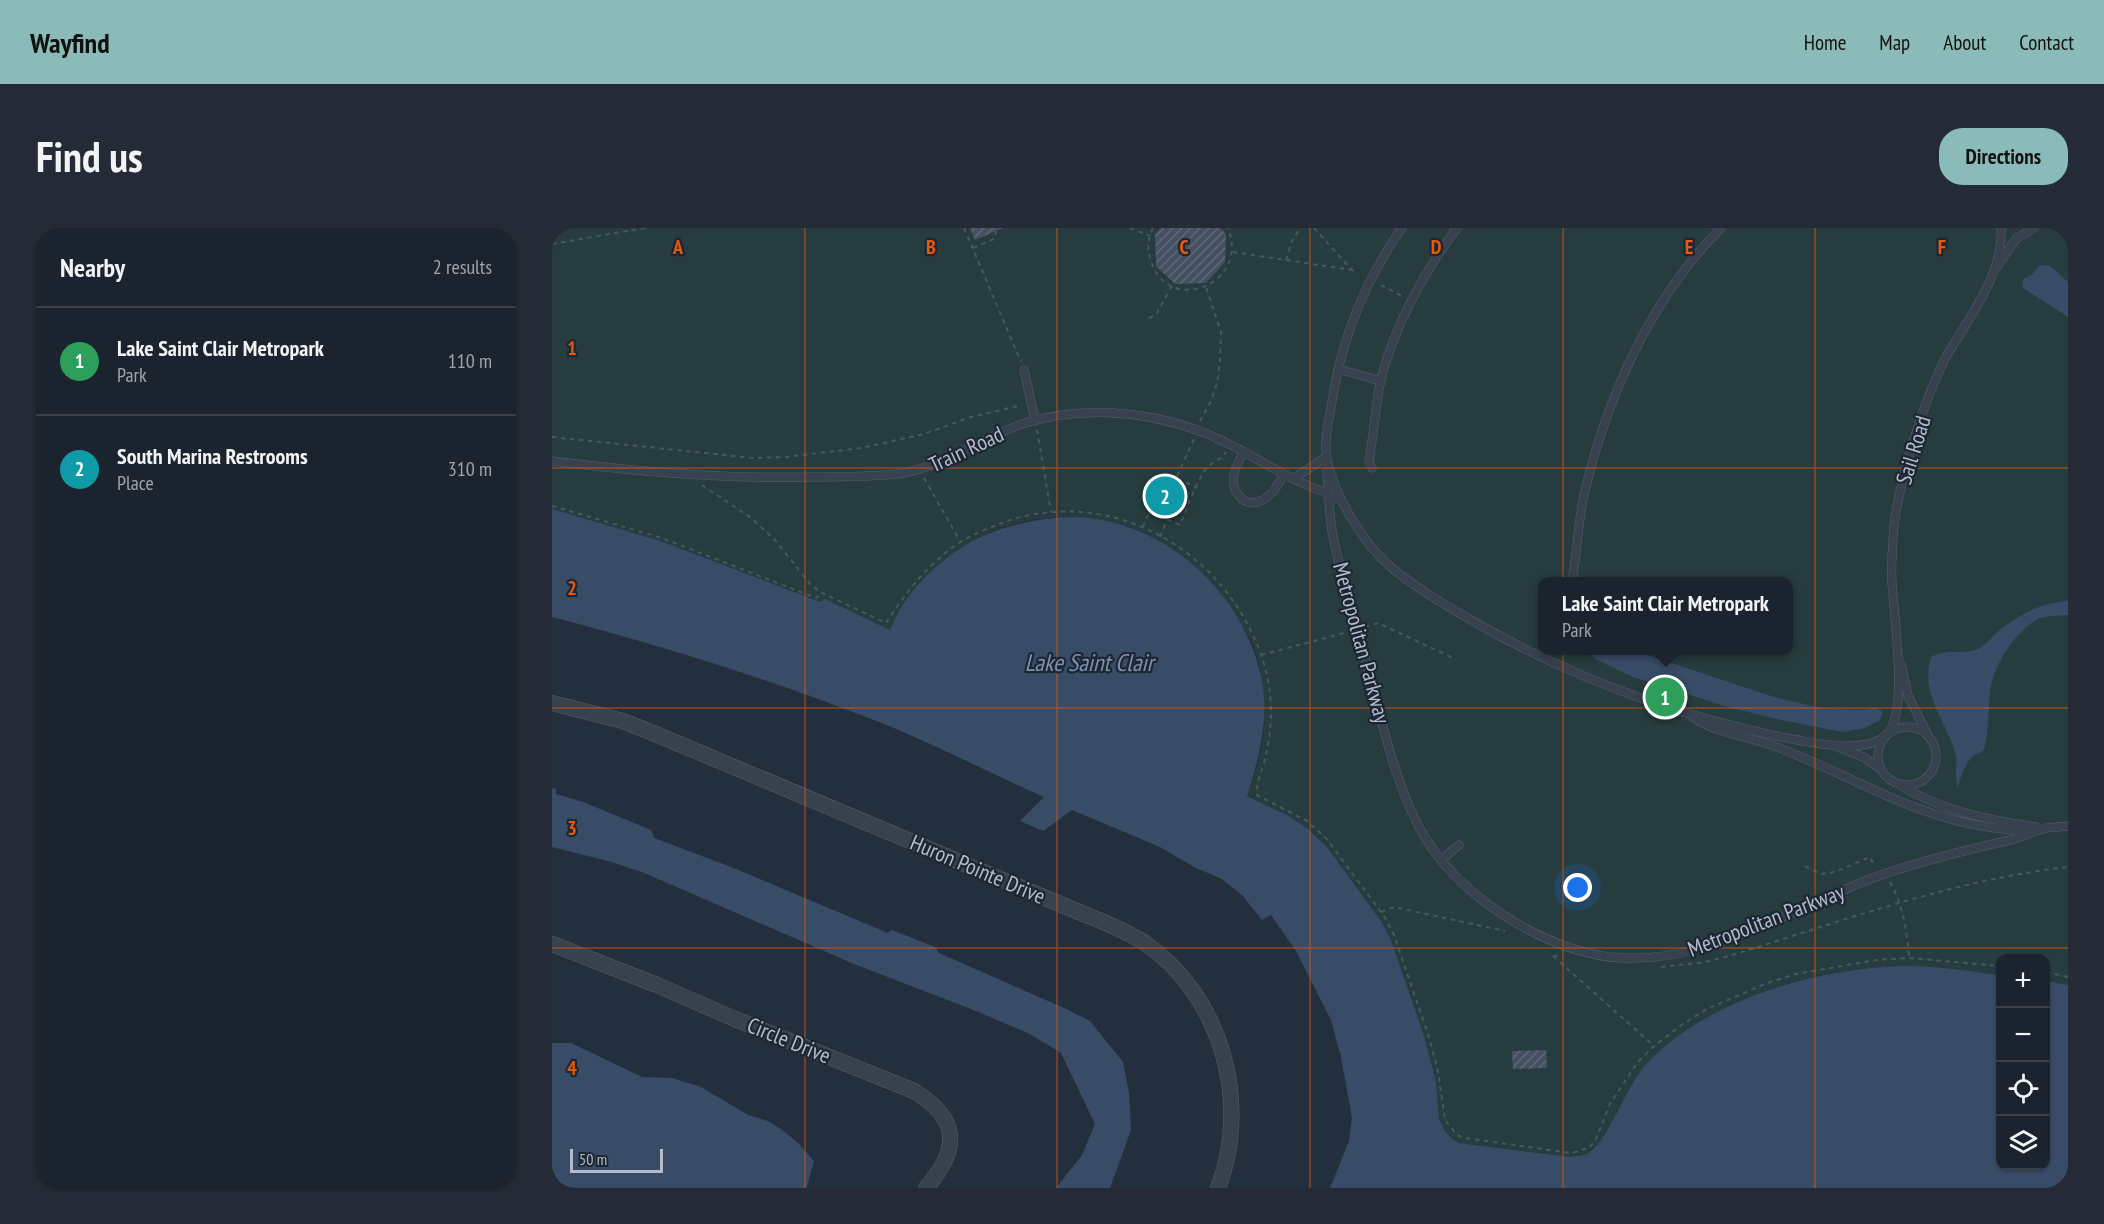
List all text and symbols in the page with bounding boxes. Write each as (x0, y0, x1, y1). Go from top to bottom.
text: Wayfind (30, 24, 110, 61)
text: Home (1804, 29, 1846, 56)
text: Map (1879, 29, 1910, 56)
text: About (1943, 29, 1986, 56)
text: Contact (2019, 29, 2074, 56)
button: Directions (1939, 128, 2068, 185)
text: Find us (36, 129, 143, 184)
text: A (672, 234, 684, 260)
text: B (926, 234, 936, 260)
text: C (1179, 234, 1189, 260)
text: D (1431, 234, 1442, 260)
text: E (1685, 234, 1693, 260)
text: F (1938, 234, 1946, 260)
text: Nearby (60, 251, 125, 284)
text: 2 results (433, 254, 492, 280)
text: Lake Saint Clair Metropark (117, 334, 324, 362)
text: 1 (567, 335, 577, 361)
text: 1 (75, 348, 84, 374)
text: 110 m (448, 348, 492, 374)
text: Park (117, 362, 147, 388)
street label: Sail Road (1889, 412, 1937, 488)
street label: Train Road (924, 420, 1008, 478)
text: South Marina Restrooms (117, 442, 308, 470)
text: 2 (75, 456, 84, 482)
text: 310 m (448, 456, 492, 482)
text: Place (117, 470, 154, 496)
pin: 2 (1146, 474, 1184, 518)
street label: Metropolitan Parkway (1327, 559, 1397, 727)
text: 2 (567, 575, 577, 601)
popup (1538, 577, 1793, 655)
text: Lake Saint Clair Metropark (1562, 589, 1769, 617)
text: Park (1562, 617, 1592, 643)
water label: Lake Saint Clair (1025, 647, 1157, 678)
pin: 1 (1646, 674, 1684, 720)
text: 3 (567, 815, 577, 841)
street label: Huron Pointe Drive (906, 828, 1050, 910)
your location (1563, 873, 1592, 902)
street label: Metropolitan Parkway (1684, 877, 1849, 963)
map controls (1996, 954, 2050, 1170)
button: + (1996, 954, 2050, 1008)
button: − (1996, 1008, 2050, 1062)
street label: Circle Drive (743, 1011, 835, 1069)
text: 4 (567, 1055, 577, 1081)
button: locate (1996, 1062, 2050, 1116)
button: layers (1996, 1116, 2050, 1170)
scale bar (570, 1146, 663, 1174)
text: 50 m (579, 1149, 607, 1169)

